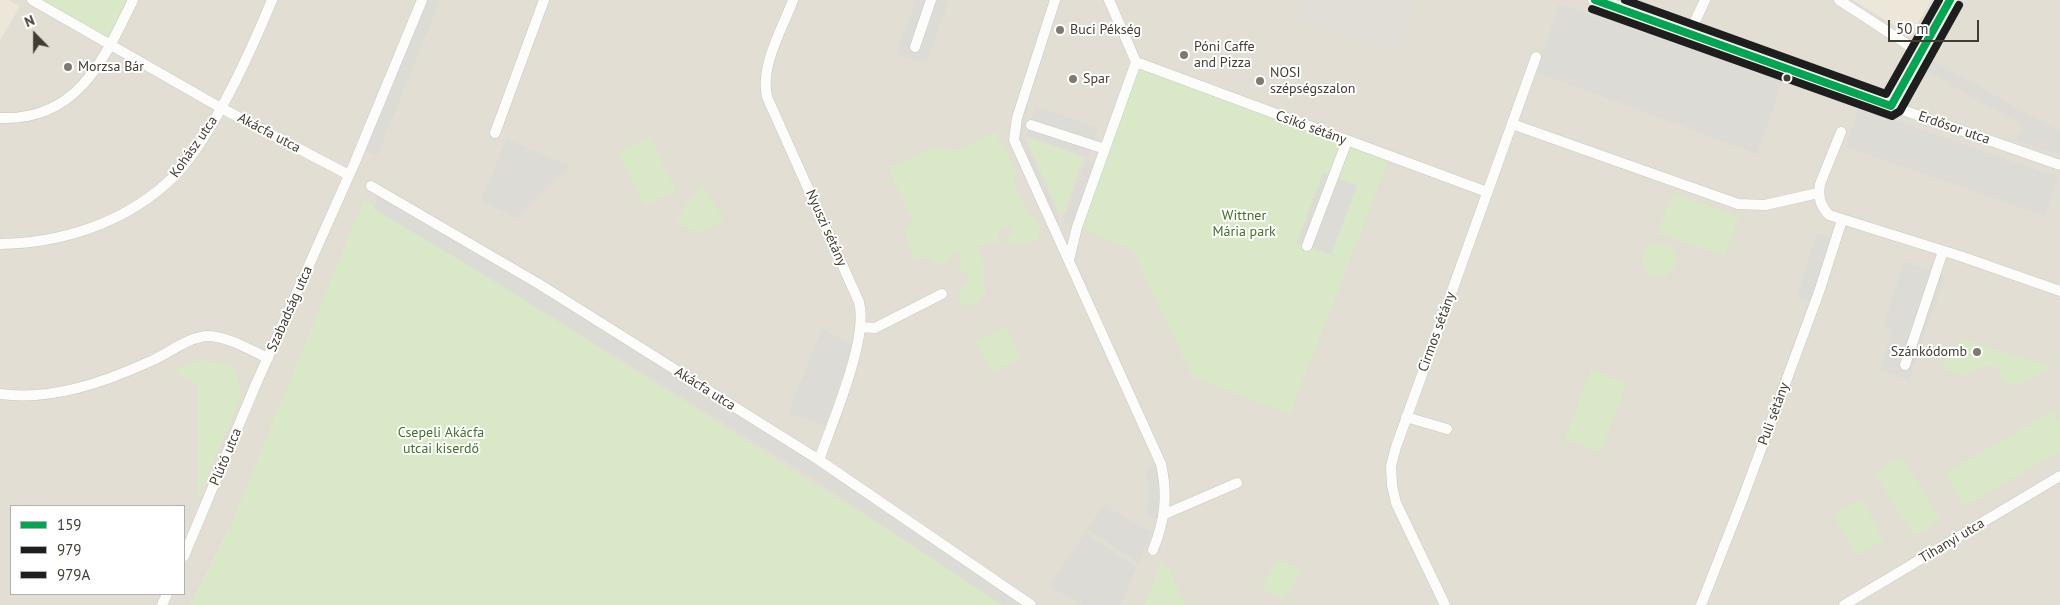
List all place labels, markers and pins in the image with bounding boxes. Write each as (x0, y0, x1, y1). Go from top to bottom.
place label: Buci Pékség (1070, 22, 1141, 38)
marker: Buci Pékség (1054, 24, 1066, 36)
place label: Póni Caffe and Pizza (1194, 39, 1255, 72)
marker: Póni Caffe and Pizza (1178, 49, 1190, 61)
place label: Morzsa Bár (78, 59, 144, 75)
marker: Morzsa Bár (62, 61, 74, 73)
place label: NOSI szépségszalon (1270, 65, 1355, 98)
place label: Spar (1083, 71, 1110, 87)
marker: Spar (1067, 73, 1079, 85)
unlabelled marker (1782, 73, 1792, 83)
marker: NOSI szépségszalon (1254, 75, 1266, 87)
place label: Szánkódomb (1891, 344, 1967, 360)
marker: Szánkódomb (1971, 346, 1983, 358)

